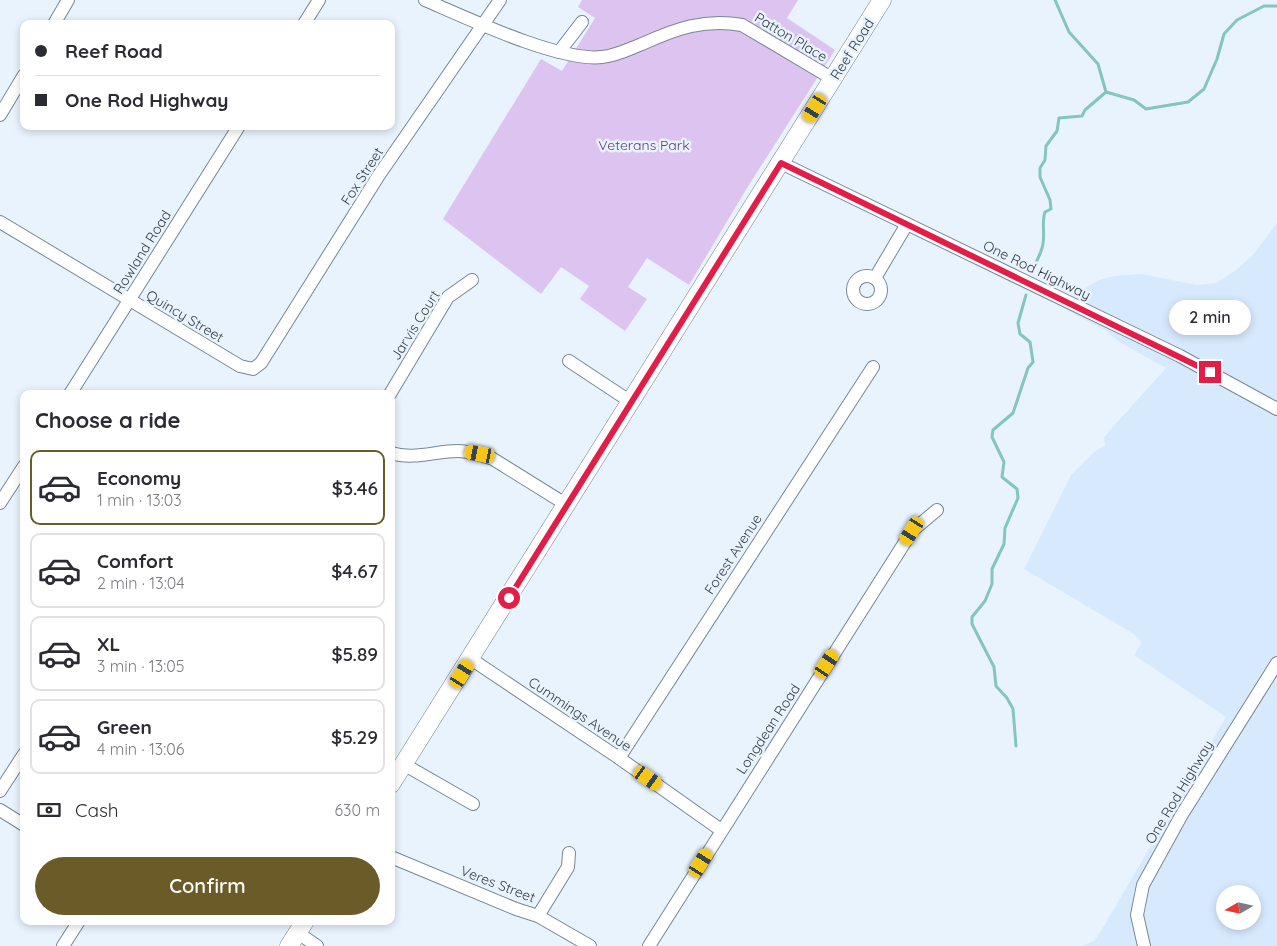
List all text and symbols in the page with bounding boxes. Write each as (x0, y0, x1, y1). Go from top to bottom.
street label: Patton Place (751, 8, 831, 66)
street label: Reef Road (826, 15, 878, 83)
text: Reef Road (65, 39, 163, 63)
text: One Rod Highway (65, 88, 229, 112)
car (800, 91, 829, 125)
park label: Veterans Park (598, 136, 690, 154)
street label: Fox Street (337, 144, 387, 208)
street label: Rowland Road (109, 207, 175, 297)
street label: One Rod Highway (980, 236, 1094, 304)
street label: Quincy Street (143, 286, 227, 346)
street label: Jarvis Court (386, 286, 444, 363)
callout: 2 min (1169, 300, 1251, 334)
text: 2 min (1189, 307, 1231, 327)
route end (1199, 361, 1221, 383)
text: Choose a ride (35, 406, 180, 434)
car (463, 444, 496, 464)
icon: car (37, 465, 82, 510)
text: Economy (97, 466, 181, 490)
text: $3.46 (332, 476, 378, 500)
text: 1 min · 13:03 (97, 490, 182, 510)
street label: Forest Avenue (700, 510, 766, 598)
car (897, 514, 926, 548)
icon: car (37, 548, 82, 593)
text: Comfort (97, 549, 174, 573)
text: $4.67 (331, 559, 378, 583)
text: 2 min · 13:04 (97, 573, 185, 593)
route start (498, 587, 520, 609)
icon: car (37, 631, 82, 676)
text: XL (97, 632, 120, 656)
text: $5.89 (331, 642, 378, 666)
car (812, 647, 841, 681)
text: 3 min · 13:05 (97, 656, 184, 676)
car (447, 657, 476, 691)
street label: Cummings Avenue (525, 673, 635, 755)
street label: Longdean Road (732, 680, 804, 778)
icon: car (37, 714, 82, 759)
text: Green (97, 715, 152, 739)
text: $5.29 (331, 725, 378, 749)
street label: One Rod Highway (1141, 737, 1217, 847)
text: 4 min · 13:06 (97, 739, 184, 759)
car (631, 763, 664, 793)
icon: cash (35, 796, 63, 824)
text: Cash (75, 798, 119, 822)
text: 630 m (335, 800, 380, 820)
car (686, 846, 715, 880)
button: Confirm (35, 857, 380, 915)
street label: Veres Street (458, 862, 538, 907)
north arrow (1216, 885, 1261, 930)
map controls (1216, 885, 1261, 930)

